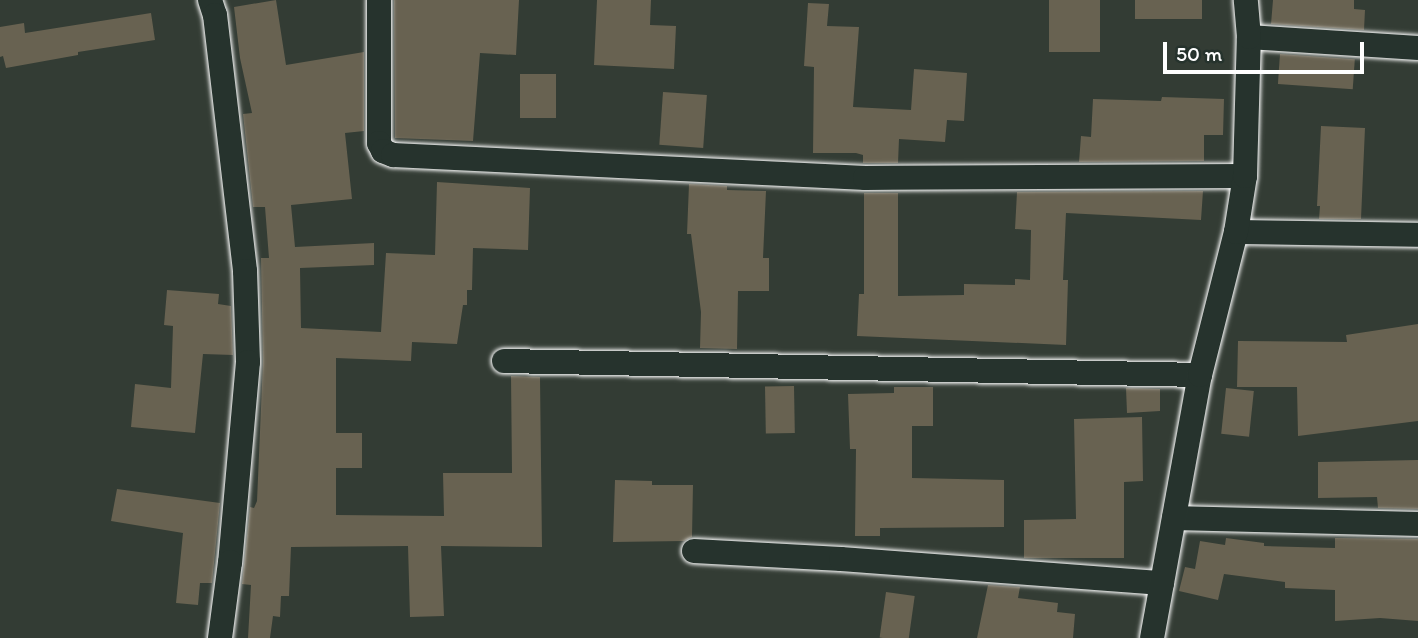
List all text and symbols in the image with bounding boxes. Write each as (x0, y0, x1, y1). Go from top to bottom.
scale bar (1166, 28, 1367, 72)
text: 50 m (1176, 41, 1222, 66)

